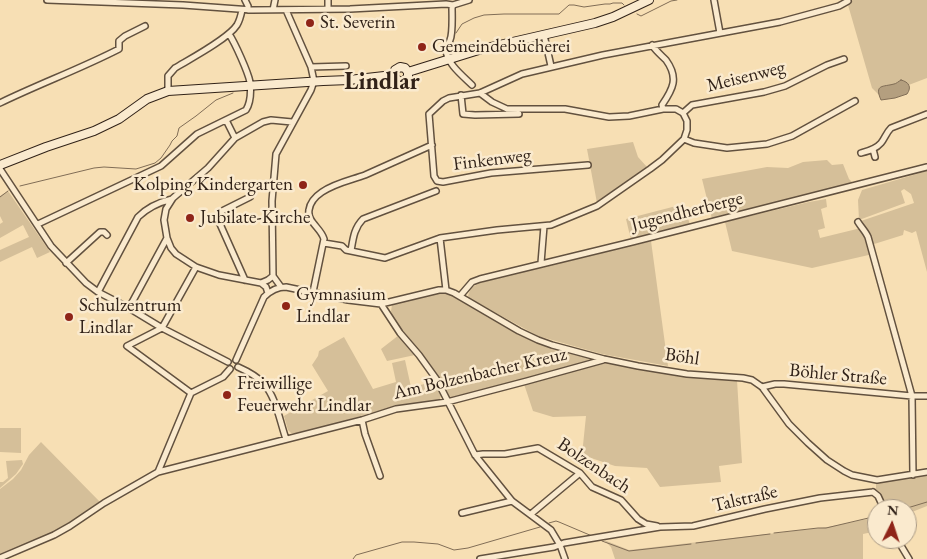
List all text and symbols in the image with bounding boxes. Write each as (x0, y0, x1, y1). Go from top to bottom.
place label: St. Severin (320, 12, 396, 34)
marker: St. Severin (304, 17, 316, 29)
place label: Gemeindebücherei (432, 36, 570, 58)
marker: Gemeindebücherei (416, 41, 428, 53)
street label: Meisenweg (704, 56, 788, 98)
district label: Lindlar (344, 68, 420, 96)
street label: Finkenweg (452, 144, 532, 176)
place label: Kolping Kindergarten (133, 174, 293, 196)
marker: Kolping Kindergarten (297, 179, 309, 191)
street label: Jugendherberge (629, 187, 745, 237)
place label: Jubilate-Kirche (200, 207, 311, 229)
marker: Jubilate-Kirche (184, 212, 196, 224)
place label: Gymnasium Lindlar (296, 284, 386, 328)
place label: Schulzentrum Lindlar (79, 295, 182, 339)
marker: Gymnasium Lindlar (280, 300, 292, 312)
marker: Schulzentrum Lindlar (63, 311, 75, 323)
street label: Am Bolzenbacher Kreuz (391, 343, 569, 405)
street label: Böhl (663, 343, 701, 371)
street label: Böhler Straße (788, 359, 888, 391)
place label: Freiwillige Feuerwehr Lindlar (237, 373, 371, 417)
marker: Freiwillige Feuerwehr Lindlar (221, 389, 233, 401)
street label: Bolzenbach (553, 433, 635, 499)
street label: Talstraße (710, 480, 780, 518)
north arrow (867, 499, 917, 549)
text: N (887, 501, 899, 519)

